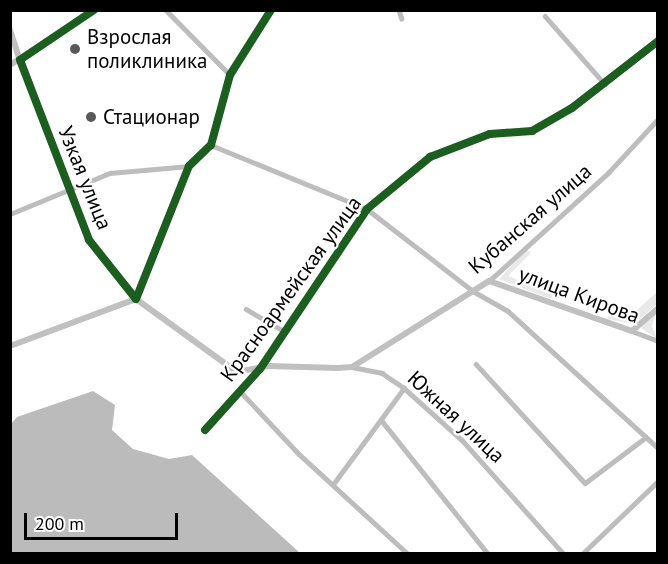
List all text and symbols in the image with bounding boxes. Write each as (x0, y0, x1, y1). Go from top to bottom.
place label: Взрослая поликлиника (87, 24, 207, 74)
marker: Взрослая поликлиника (68, 42, 82, 56)
place label: Стационар (103, 104, 200, 130)
marker: Стационар (84, 110, 98, 124)
street label: Узкая улица (53, 123, 117, 233)
street label: Кубанская улица (463, 159, 597, 279)
street label: Красноармейская улица (215, 191, 367, 387)
street label: улица Кирова (515, 261, 643, 329)
street label: Южная улица (402, 366, 510, 468)
scale bar (27, 501, 182, 539)
text: 200 m (35, 512, 84, 535)

